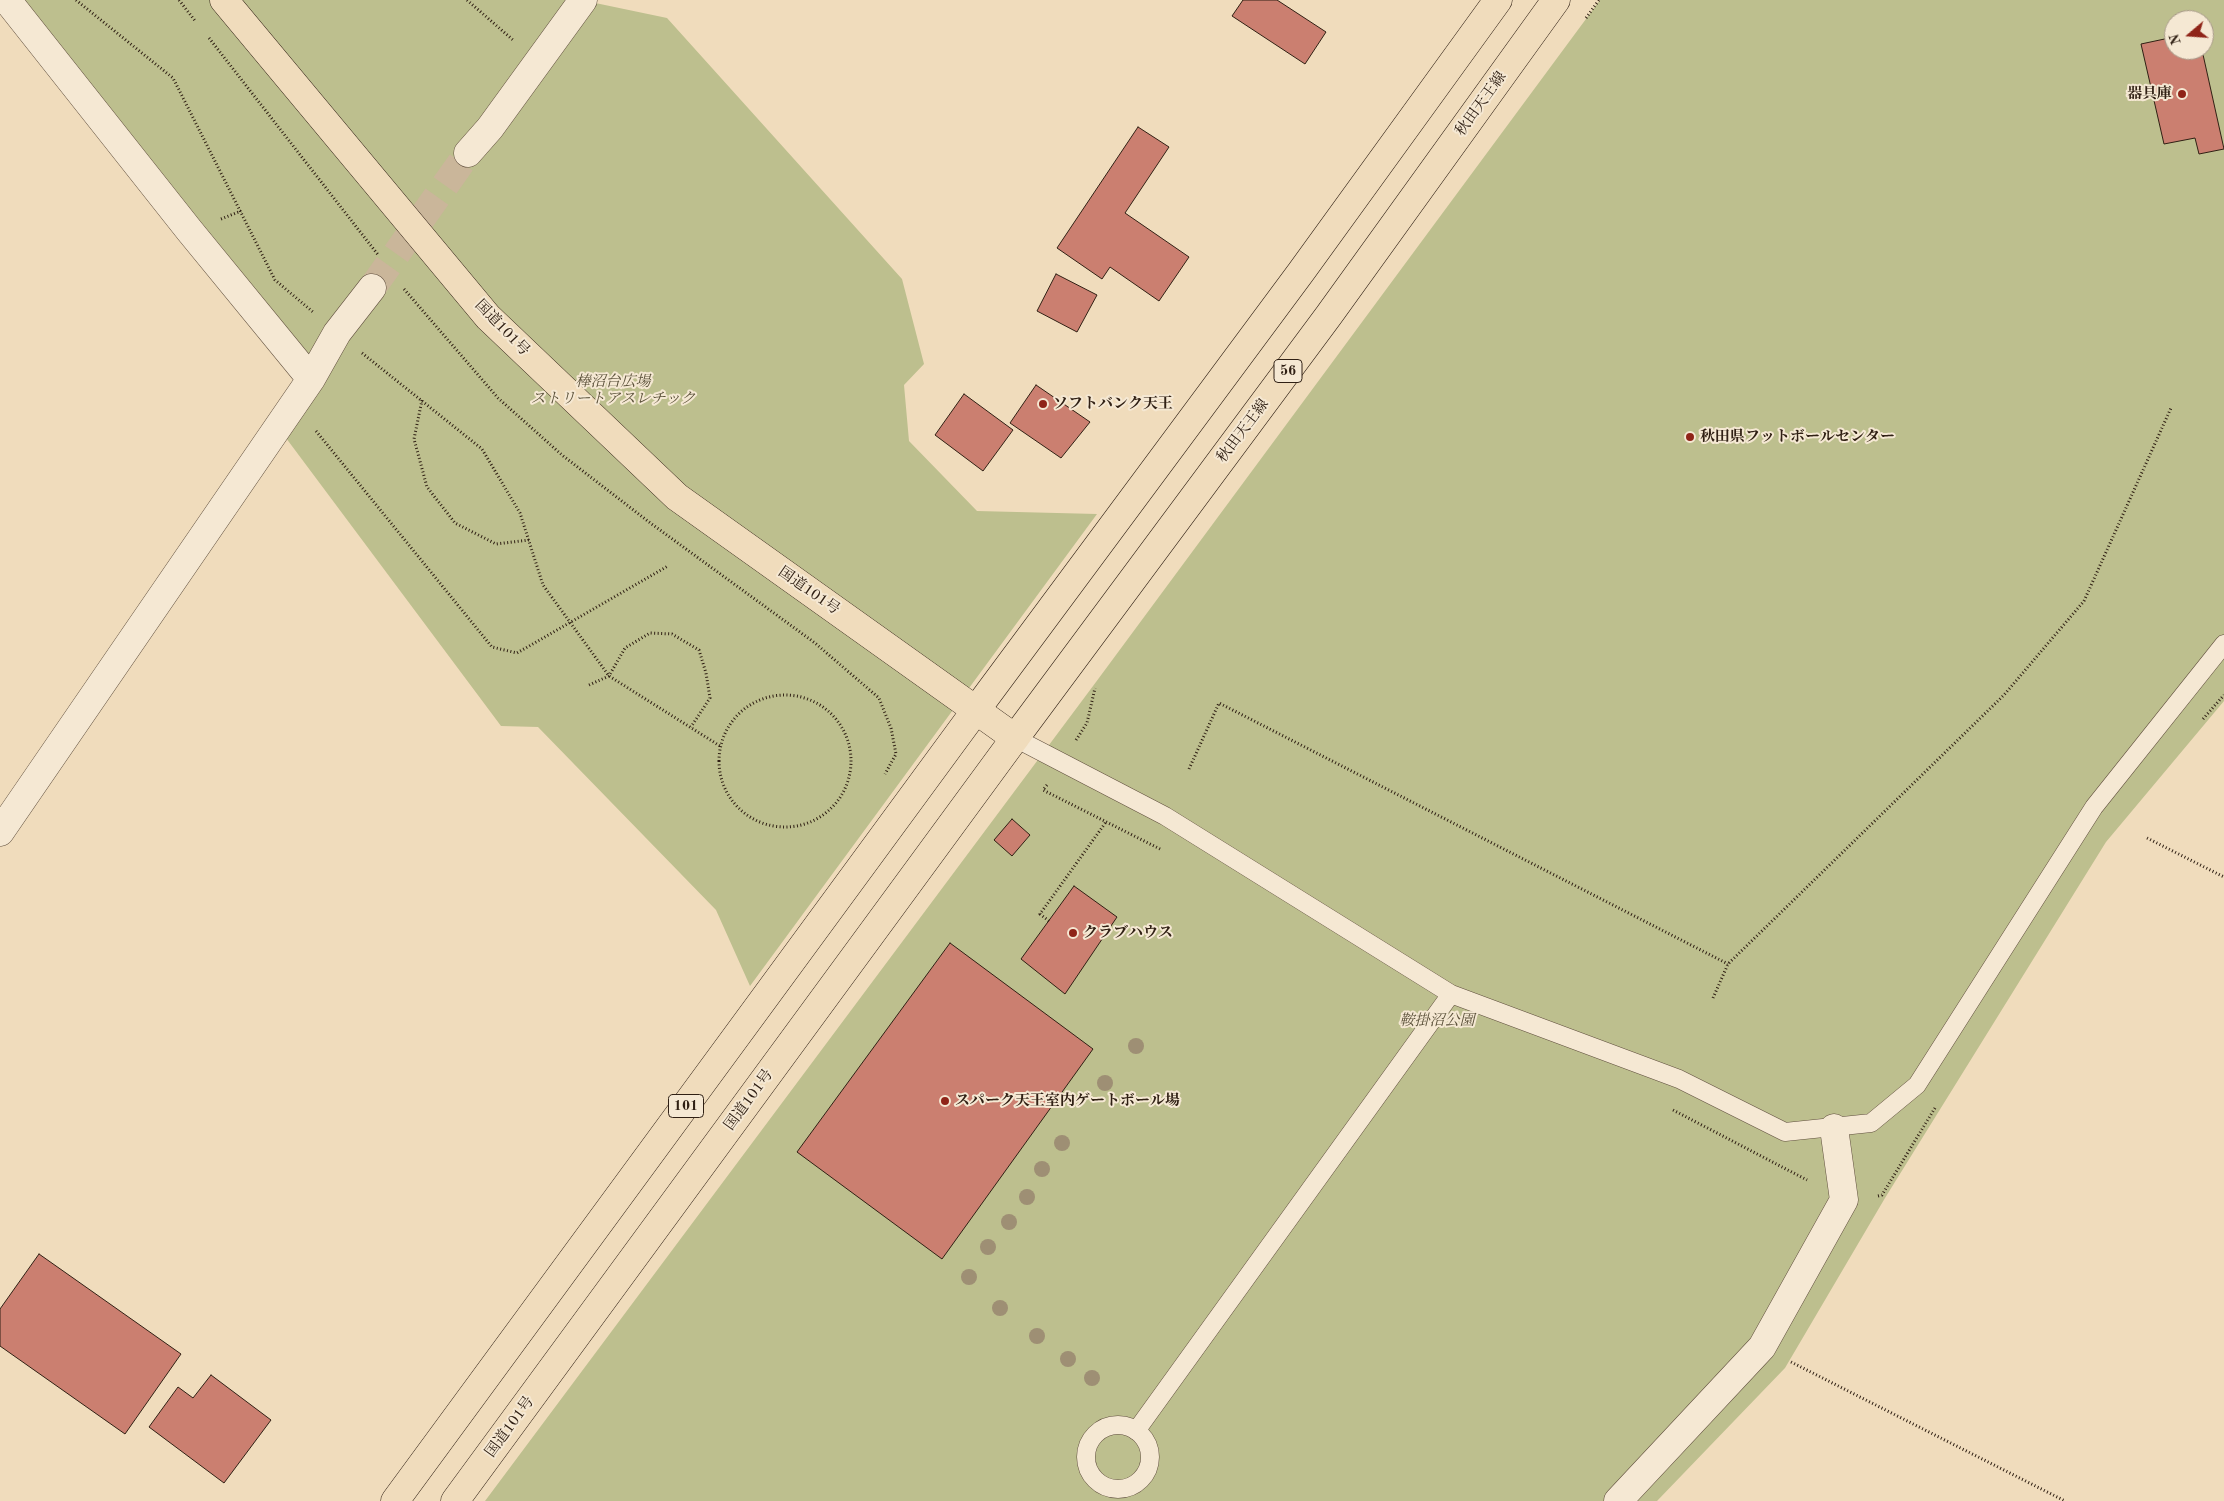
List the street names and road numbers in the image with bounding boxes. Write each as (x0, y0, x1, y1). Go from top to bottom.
street label: 秋田天王線 (1452, 68, 1510, 140)
street label: 国道101号 (471, 296, 533, 360)
road number: 56 (1274, 360, 1302, 382)
street label: 秋田天王線 (1213, 396, 1273, 466)
street label: 国道101号 (775, 563, 843, 619)
street label: 国道101号 (721, 1066, 777, 1134)
road number: 101 (668, 1094, 704, 1118)
street label: 国道101号 (482, 1393, 538, 1461)

